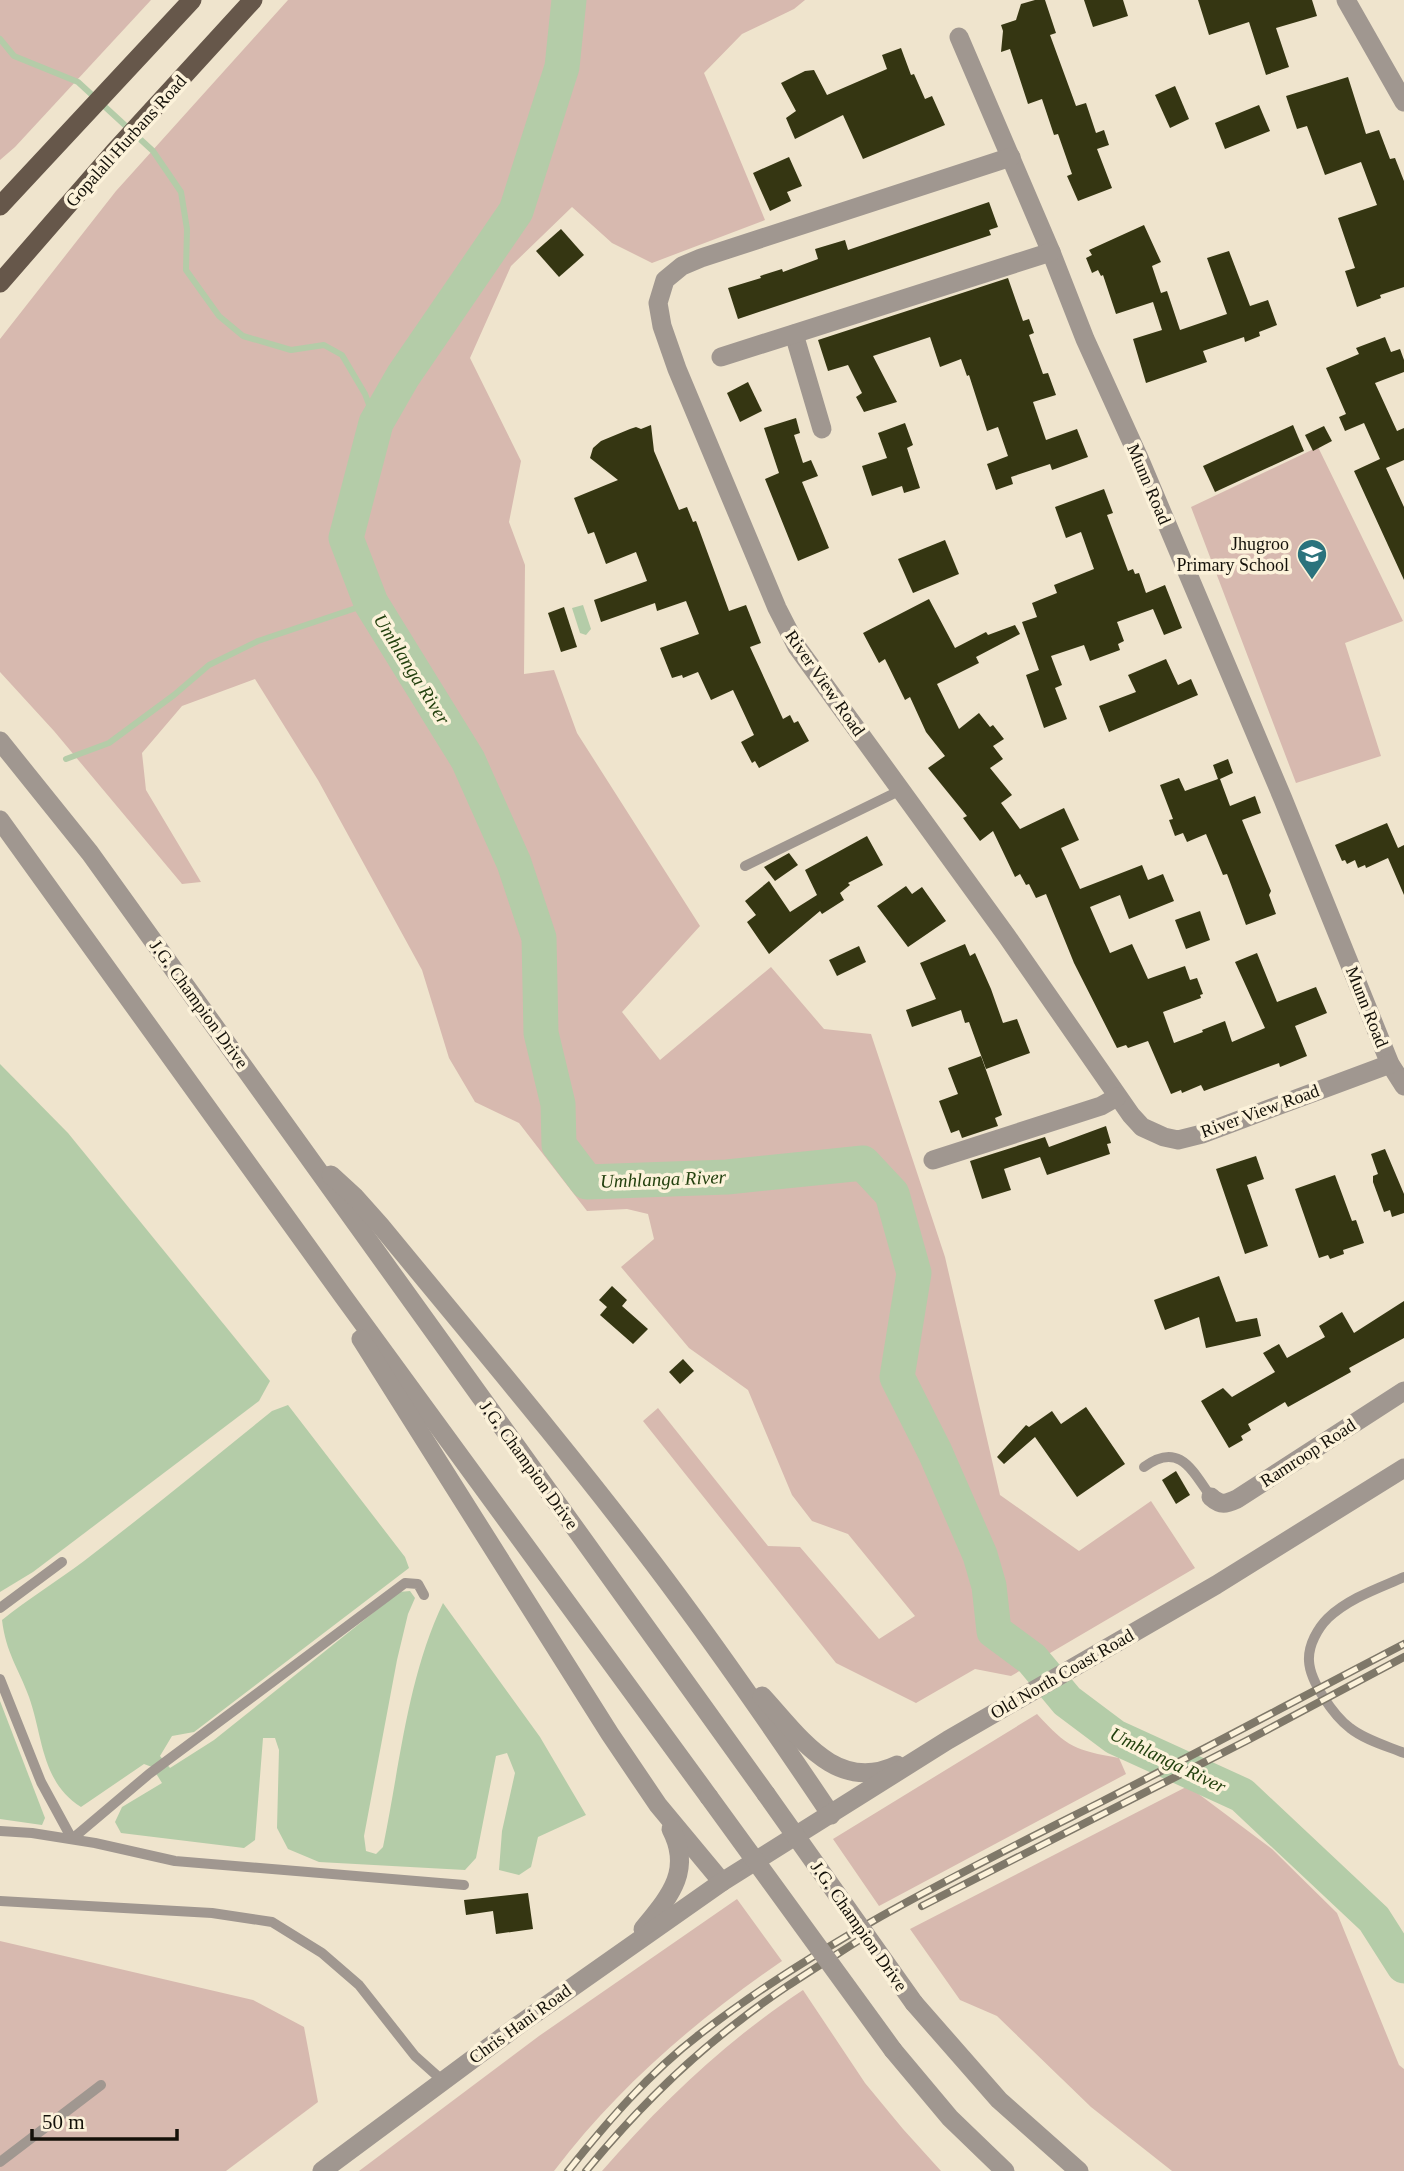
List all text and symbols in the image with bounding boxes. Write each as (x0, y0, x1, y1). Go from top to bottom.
street label: Gopalall Hurbans Road (62, 71, 190, 211)
street label: Munn Road (1123, 441, 1175, 527)
place label: Jhugroo Primary School (1177, 534, 1289, 575)
school or university icon: Jhugroo Primary School (1295, 537, 1329, 581)
water label: Umhlanga River (370, 610, 455, 729)
street label: River View Road (781, 626, 869, 740)
street label: J.G. Champion Drive (146, 936, 252, 1072)
street label: Munn Road (1342, 964, 1392, 1050)
street label: River View Road (1198, 1080, 1322, 1142)
water label: Umhlanga River (600, 1166, 727, 1192)
street label: J.G. Champion Drive (476, 1397, 582, 1533)
street label: Ramroop Road (1257, 1415, 1359, 1491)
street label: Old North Coast Road (987, 1625, 1137, 1723)
water label: Umhlanga River (1107, 1723, 1230, 1797)
street label: J.G. Champion Drive (807, 1857, 911, 1995)
street label: Chris Hani Road (465, 1980, 575, 2068)
scale bar (32, 2098, 177, 2142)
text: 50 m (42, 2110, 85, 2134)

